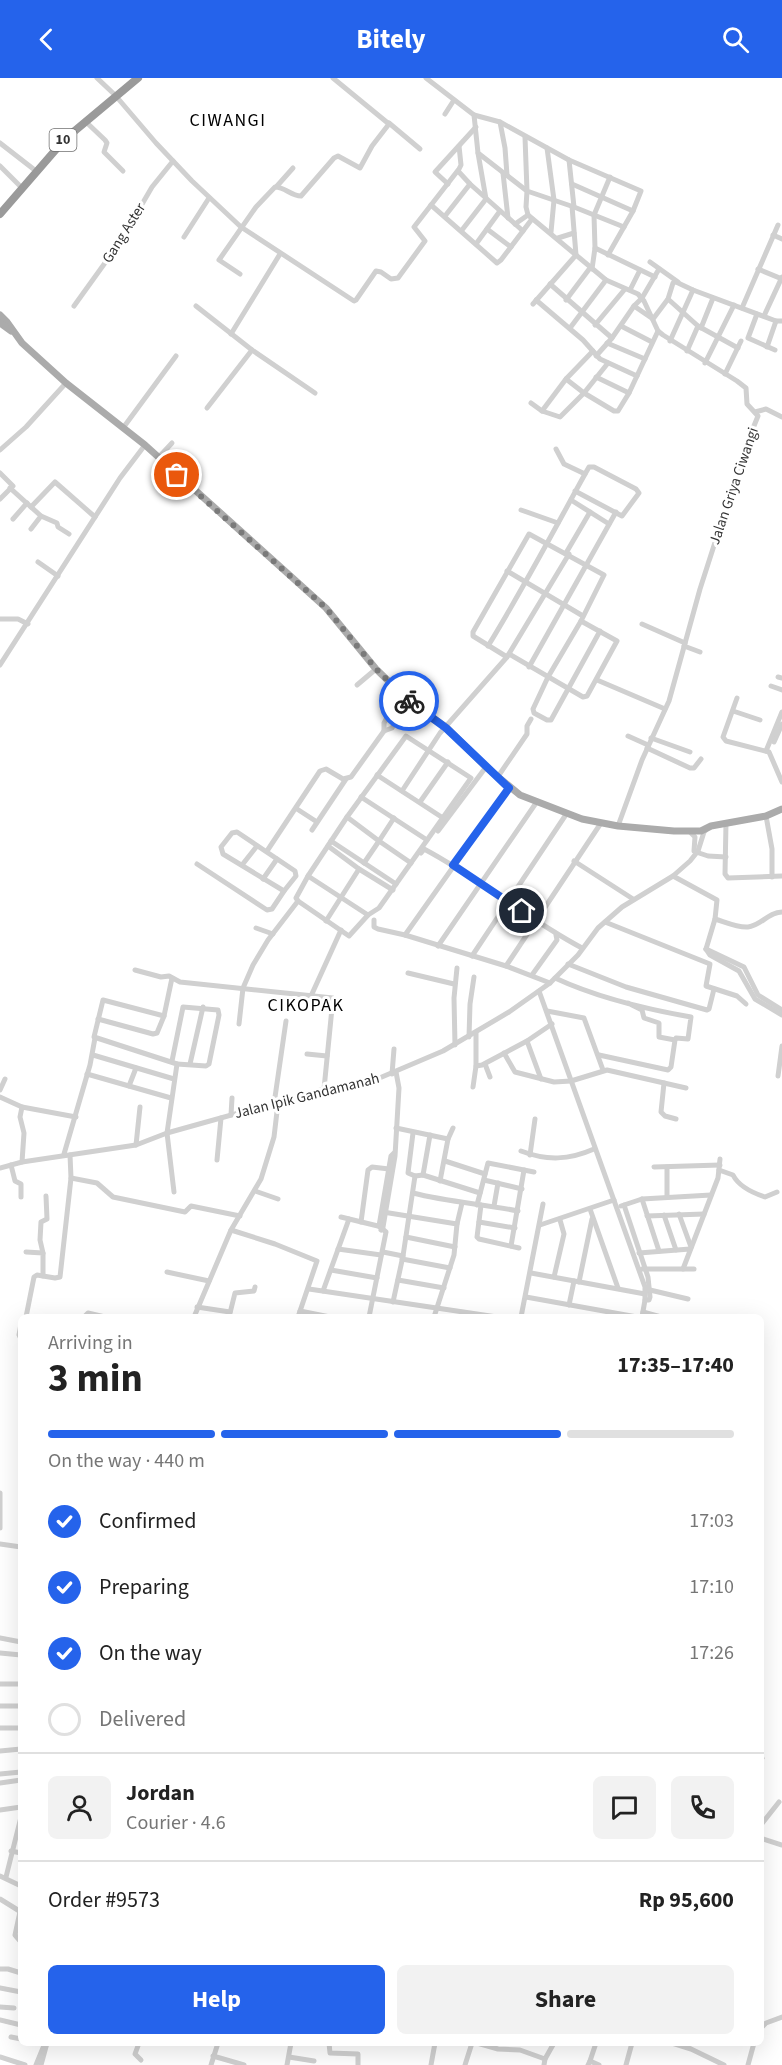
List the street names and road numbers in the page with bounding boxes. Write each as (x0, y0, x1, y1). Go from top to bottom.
road number: 10 (50, 129, 76, 151)
street label: Gang Aster (97, 198, 151, 267)
street label: Jalan Griya Ciwangi (704, 425, 764, 547)
street label: Jalan Ipik Gandamanah (232, 1068, 382, 1124)

